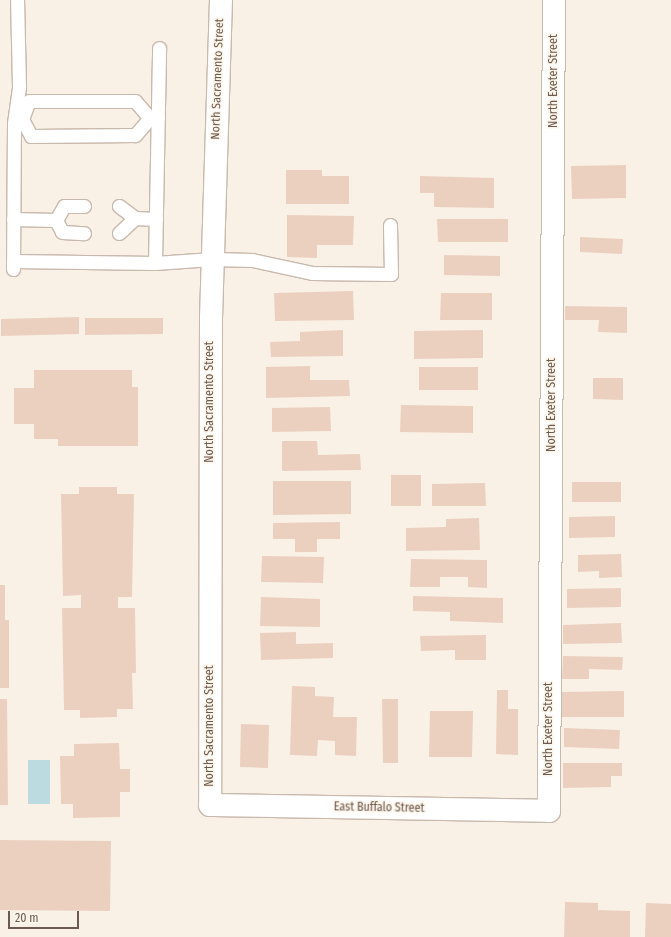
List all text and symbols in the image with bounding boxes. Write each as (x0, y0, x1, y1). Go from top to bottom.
street label: North Sacramento Street (209, 18, 227, 140)
street label: North Exeter Street (547, 34, 561, 128)
street label: North Sacramento Street (203, 341, 217, 463)
street label: North Exeter Street (545, 358, 559, 452)
street label: North Sacramento Street (203, 665, 217, 787)
street label: North Exeter Street (542, 682, 556, 776)
street label: East Buffalo Street (334, 800, 424, 816)
scale bar (10, 903, 81, 929)
text: 20 m (15, 911, 39, 925)

